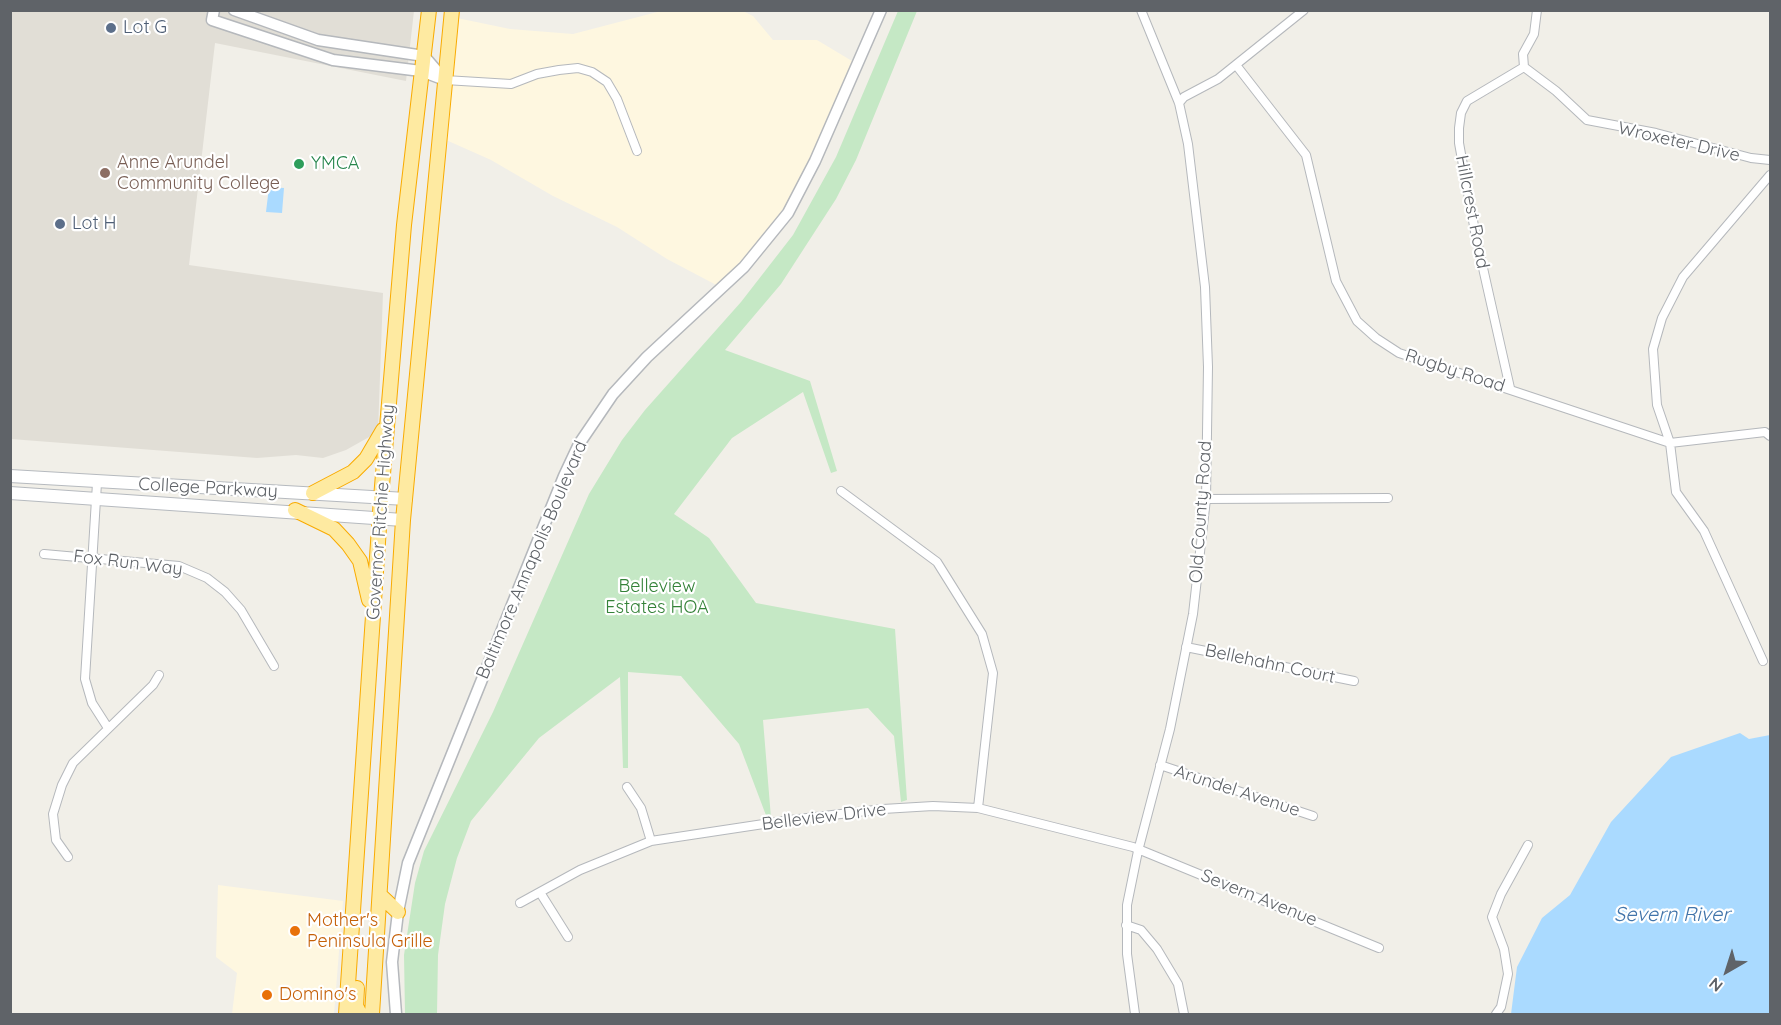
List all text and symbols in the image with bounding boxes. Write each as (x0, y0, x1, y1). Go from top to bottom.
place label: Lot G (123, 17, 167, 39)
marker: Lot G (104, 21, 118, 35)
street label: Wroxeter Drive (1616, 117, 1742, 167)
place label: Anne Arundel Community College (117, 152, 280, 195)
place label: YMCA (311, 153, 359, 175)
street label: Hillcrest Road (1450, 153, 1494, 271)
marker: YMCA (292, 157, 306, 171)
marker: Anne Arundel Community College (98, 166, 112, 180)
place label: Lot H (72, 213, 116, 235)
marker: Lot H (53, 217, 67, 231)
street label: Rugby Road (1402, 345, 1508, 397)
street label: Governor Ritchie Highway (363, 403, 399, 621)
street label: Baltimore Annapolis Boulevard (472, 438, 592, 682)
street label: Old County Road (1185, 440, 1217, 584)
street label: College Parkway (138, 474, 278, 502)
street label: Fox Run Way (72, 546, 184, 580)
park label: Belleview Estates HOA (605, 576, 709, 618)
street label: Bellehahn Court (1203, 640, 1337, 688)
street label: Arundel Avenue (1171, 761, 1303, 821)
street label: Belleview Drive (760, 799, 888, 835)
street label: Severn Avenue (1198, 865, 1320, 931)
water label: Severn River (1614, 903, 1730, 927)
place label: Mother's Peninsula Grille (307, 910, 433, 952)
marker: Mother's Peninsula Grille (288, 924, 302, 938)
north arrow (1697, 941, 1757, 1001)
text: N (1705, 974, 1727, 996)
place label: Domino's (279, 984, 356, 1006)
marker: Domino's (260, 988, 274, 1002)

